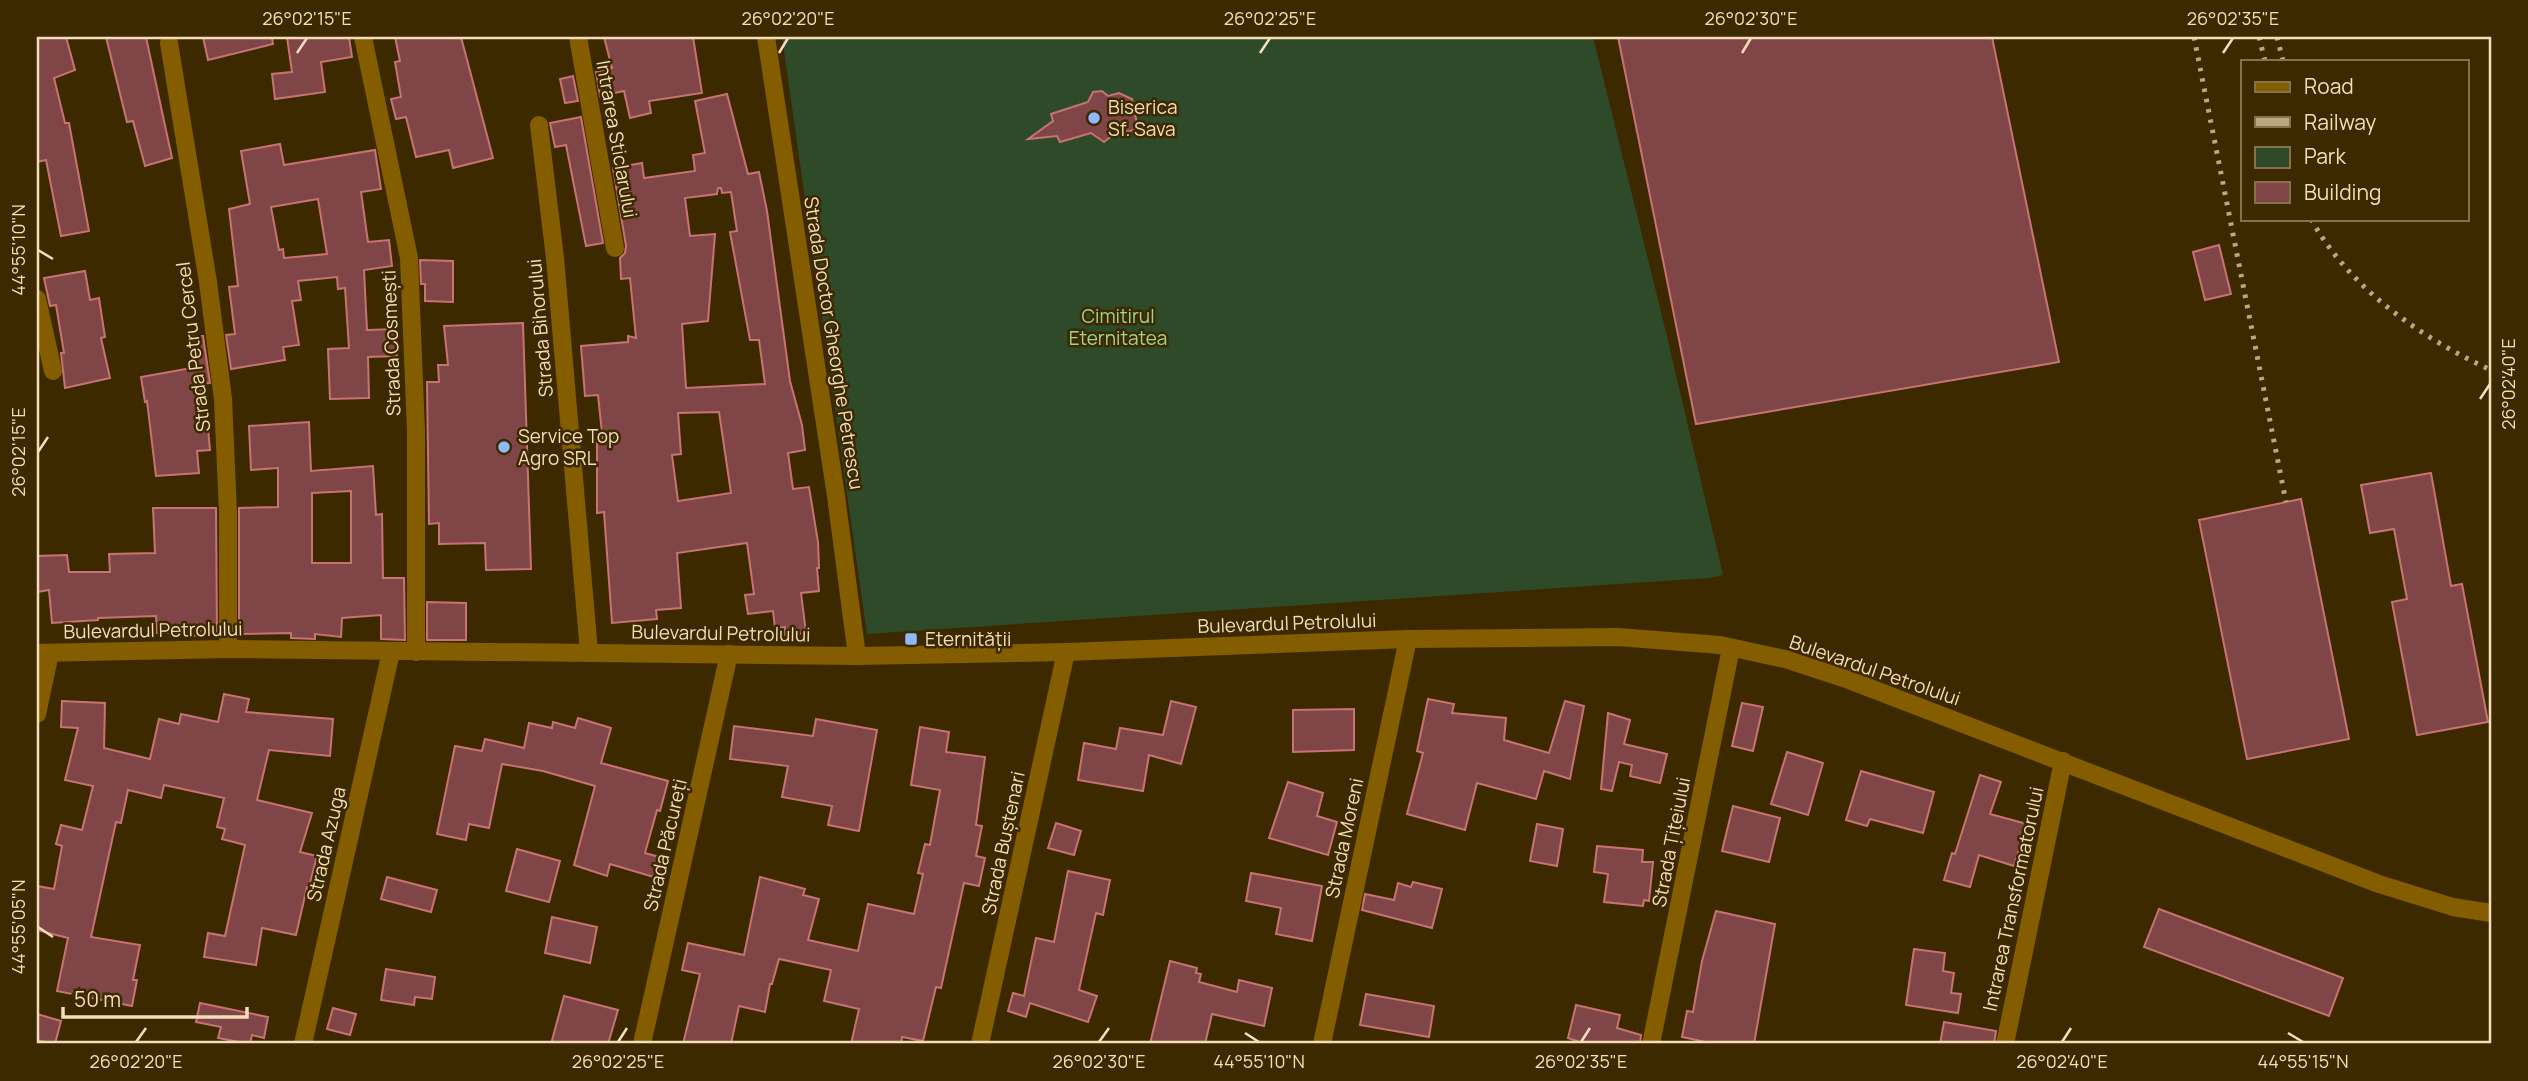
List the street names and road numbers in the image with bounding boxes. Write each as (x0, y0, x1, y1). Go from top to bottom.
street label: Intrarea Sticlarului (590, 58, 644, 220)
street label: Strada Doctor Gheorghe Petrescu (798, 195, 870, 491)
street label: Strada Bihorului (521, 258, 559, 398)
street label: Strada Petru Cercel (170, 260, 216, 434)
street label: Strada Cosmești (375, 270, 407, 416)
street label: Bulevardul Petrolului (1197, 607, 1377, 639)
street label: Bulevardul Petrolului (63, 615, 243, 645)
street label: Bulevardul Petrolului (631, 618, 811, 648)
street label: Bulevardul Petrolului (1786, 629, 1964, 711)
street label: Strada Buștenari (975, 769, 1031, 917)
street label: Strada Moreni (1319, 775, 1369, 901)
street label: Strada Țițeiului (1646, 775, 1696, 909)
street label: Strada Păcureți (637, 776, 693, 914)
street label: Strada Azuga (300, 784, 352, 904)
street label: Intrarea Transformatorului (1976, 784, 2050, 1014)

